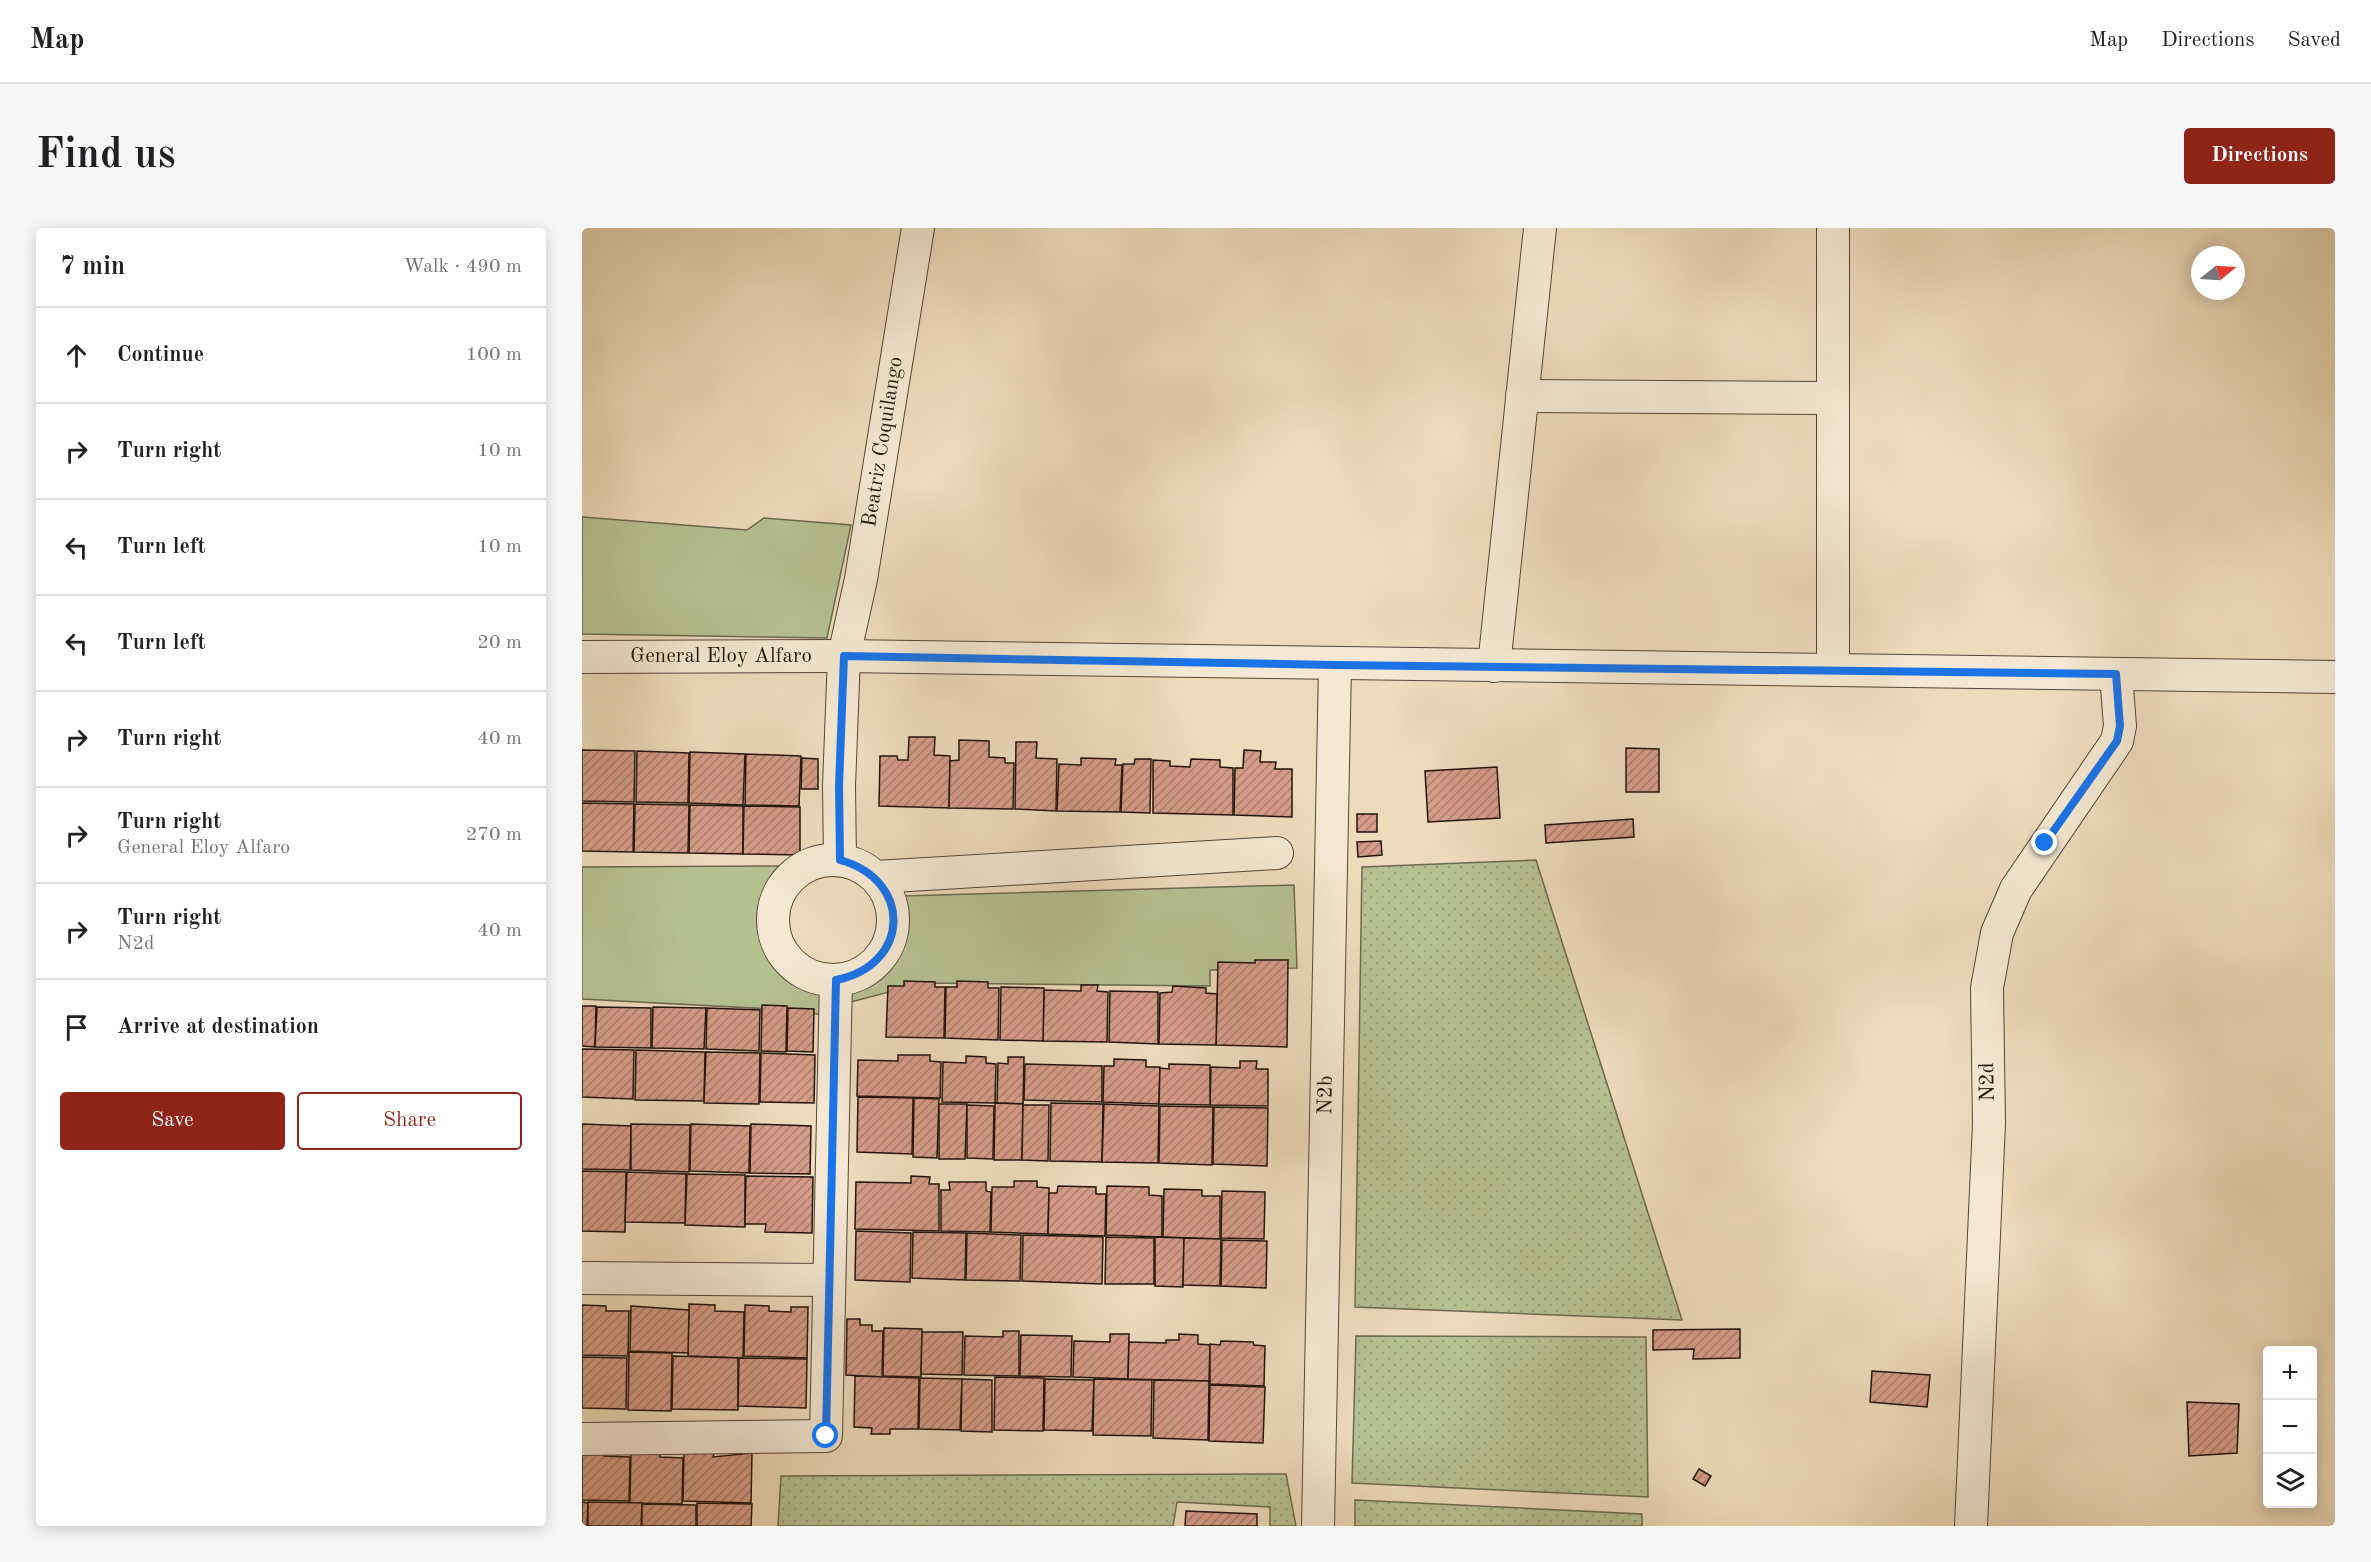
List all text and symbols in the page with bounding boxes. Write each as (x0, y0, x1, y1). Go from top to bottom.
text: Map (30, 27, 84, 55)
text: Map (2089, 30, 2128, 51)
text: Directions (2161, 30, 2255, 51)
text: Saved (2288, 30, 2341, 51)
button: Directions (2184, 128, 2335, 184)
text: Find us (36, 135, 175, 177)
north arrow (2191, 246, 2245, 300)
text: 7 min (60, 254, 125, 280)
text: Walk · 490 m (403, 257, 522, 277)
icon: ahead (60, 339, 93, 372)
text: Continue (117, 344, 204, 366)
text: 100 m (466, 345, 522, 365)
street label: Beatriz Coquilango (859, 355, 907, 529)
icon: right (60, 435, 93, 468)
text: Turn right (117, 440, 221, 462)
text: 10 m (477, 441, 522, 461)
icon: left (60, 531, 93, 564)
text: Turn left (117, 536, 206, 558)
text: 10 m (477, 537, 522, 557)
icon: left (60, 627, 93, 660)
text: Turn left (117, 632, 206, 654)
text: 20 m (477, 633, 522, 653)
street label: General Eloy Alfaro (630, 646, 812, 667)
icon: right (60, 723, 93, 756)
text: Turn right (117, 728, 221, 750)
text: 40 m (477, 729, 522, 749)
text: Turn right (117, 811, 221, 833)
icon: right (60, 819, 93, 852)
text: 270 m (466, 825, 522, 845)
route end (2031, 829, 2057, 855)
text: General Eloy Alfaro (117, 838, 290, 858)
text: Turn right (117, 907, 221, 929)
icon: right (60, 915, 93, 948)
text: 40 m (477, 921, 522, 941)
text: N2d (117, 934, 154, 954)
icon: arrive (60, 1011, 93, 1044)
text: Arrive at destination (117, 1016, 319, 1038)
street label: N2d (1977, 1062, 1999, 1102)
street label: N2b (1315, 1075, 1337, 1115)
button: Save (60, 1092, 285, 1150)
button: Share (297, 1092, 522, 1150)
map controls (2263, 1346, 2317, 1508)
button: + (2263, 1346, 2317, 1400)
button: − (2263, 1400, 2317, 1454)
route start (812, 1422, 838, 1448)
button: layers (2263, 1454, 2317, 1508)

